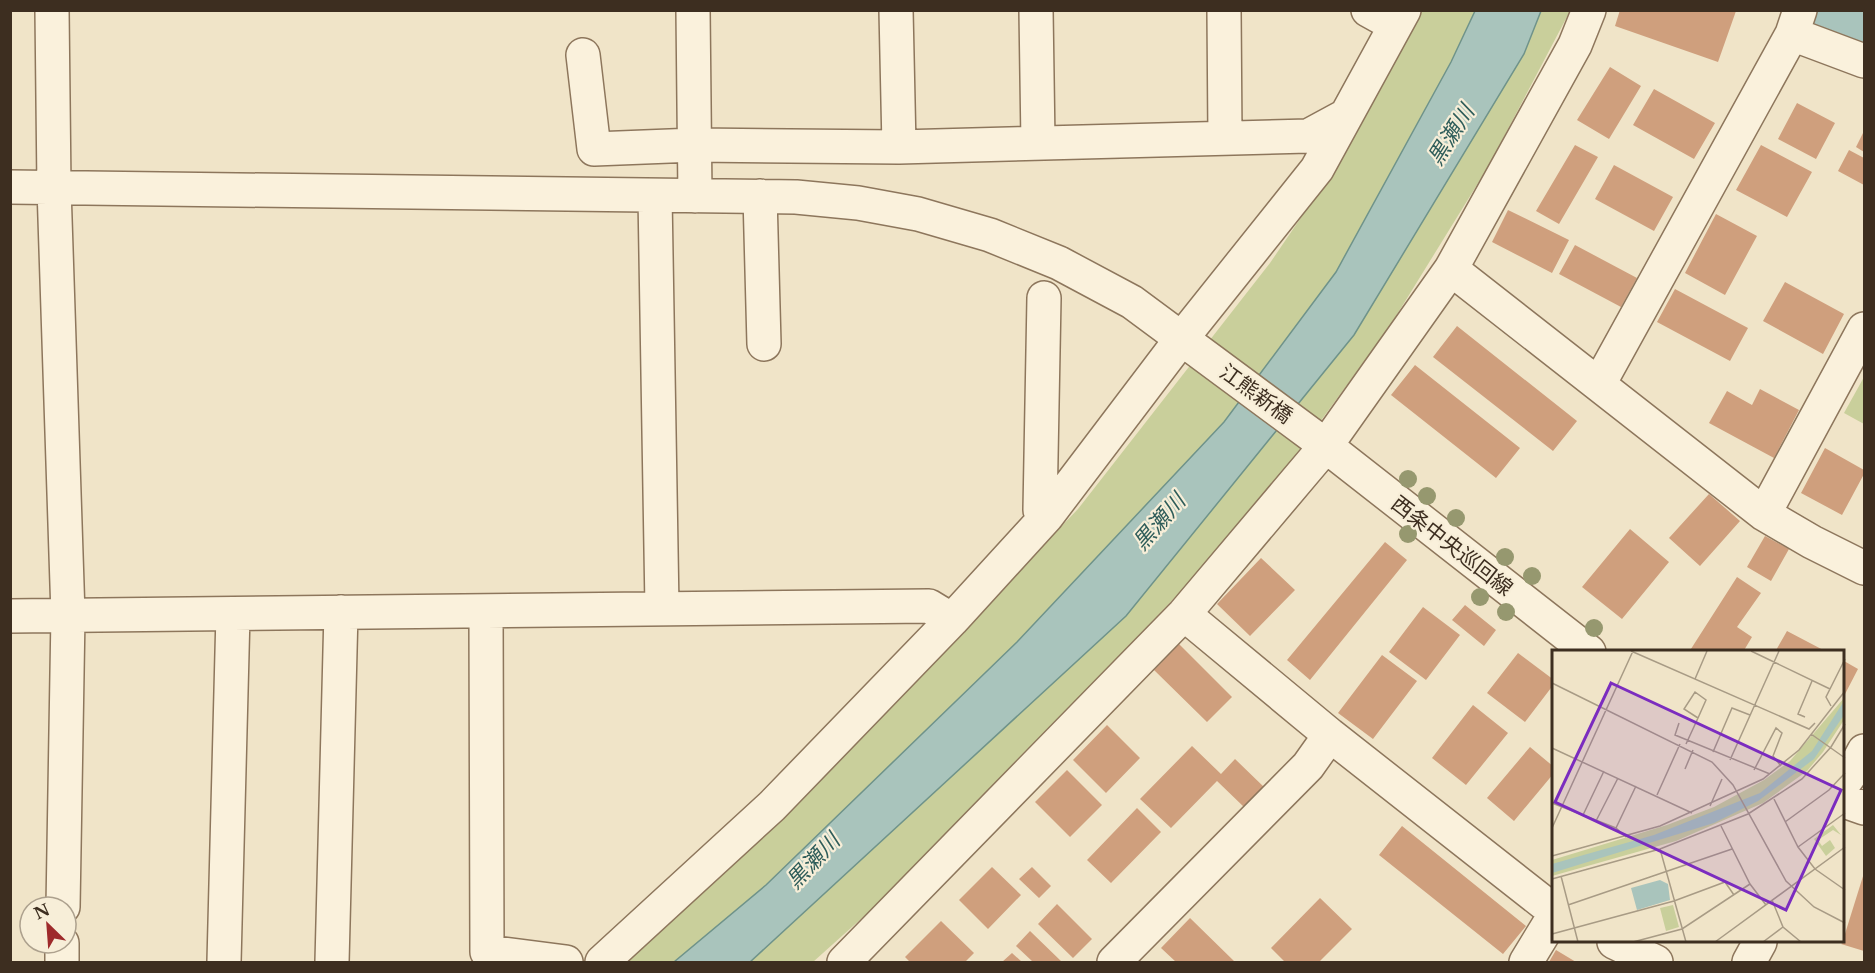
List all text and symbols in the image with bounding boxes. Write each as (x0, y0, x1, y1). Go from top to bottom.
water label: 黒瀬川 (1422, 98, 1481, 170)
street label: 江熊新橋 (1214, 359, 1298, 429)
water label: 黒瀬川 (1127, 487, 1192, 556)
street label: 西条中央巡回線 (1386, 491, 1518, 601)
inset map (1552, 650, 1845, 943)
water label: 黒瀬川 (781, 826, 847, 894)
north arrow (18, 895, 78, 955)
text: N (31, 899, 53, 924)

